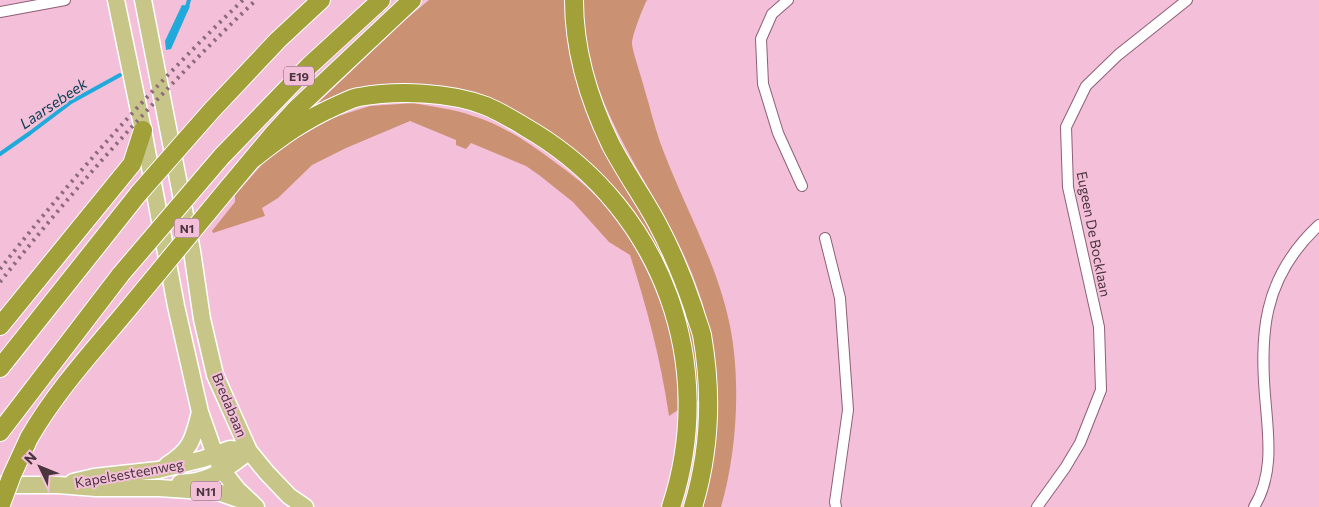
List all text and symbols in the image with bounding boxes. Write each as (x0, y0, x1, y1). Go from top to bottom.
road number: E19 (284, 66, 314, 85)
water label: Laarsebeek (16, 73, 91, 132)
street label: Eugeen De Bocklaan (1073, 170, 1115, 298)
road number: N1 (174, 218, 200, 238)
street label: Bredabaan (209, 370, 251, 440)
north arrow (15, 442, 65, 492)
text: N (20, 448, 40, 467)
street label: Kapelsesteenweg (73, 455, 185, 491)
road number: N11 (191, 482, 221, 501)

